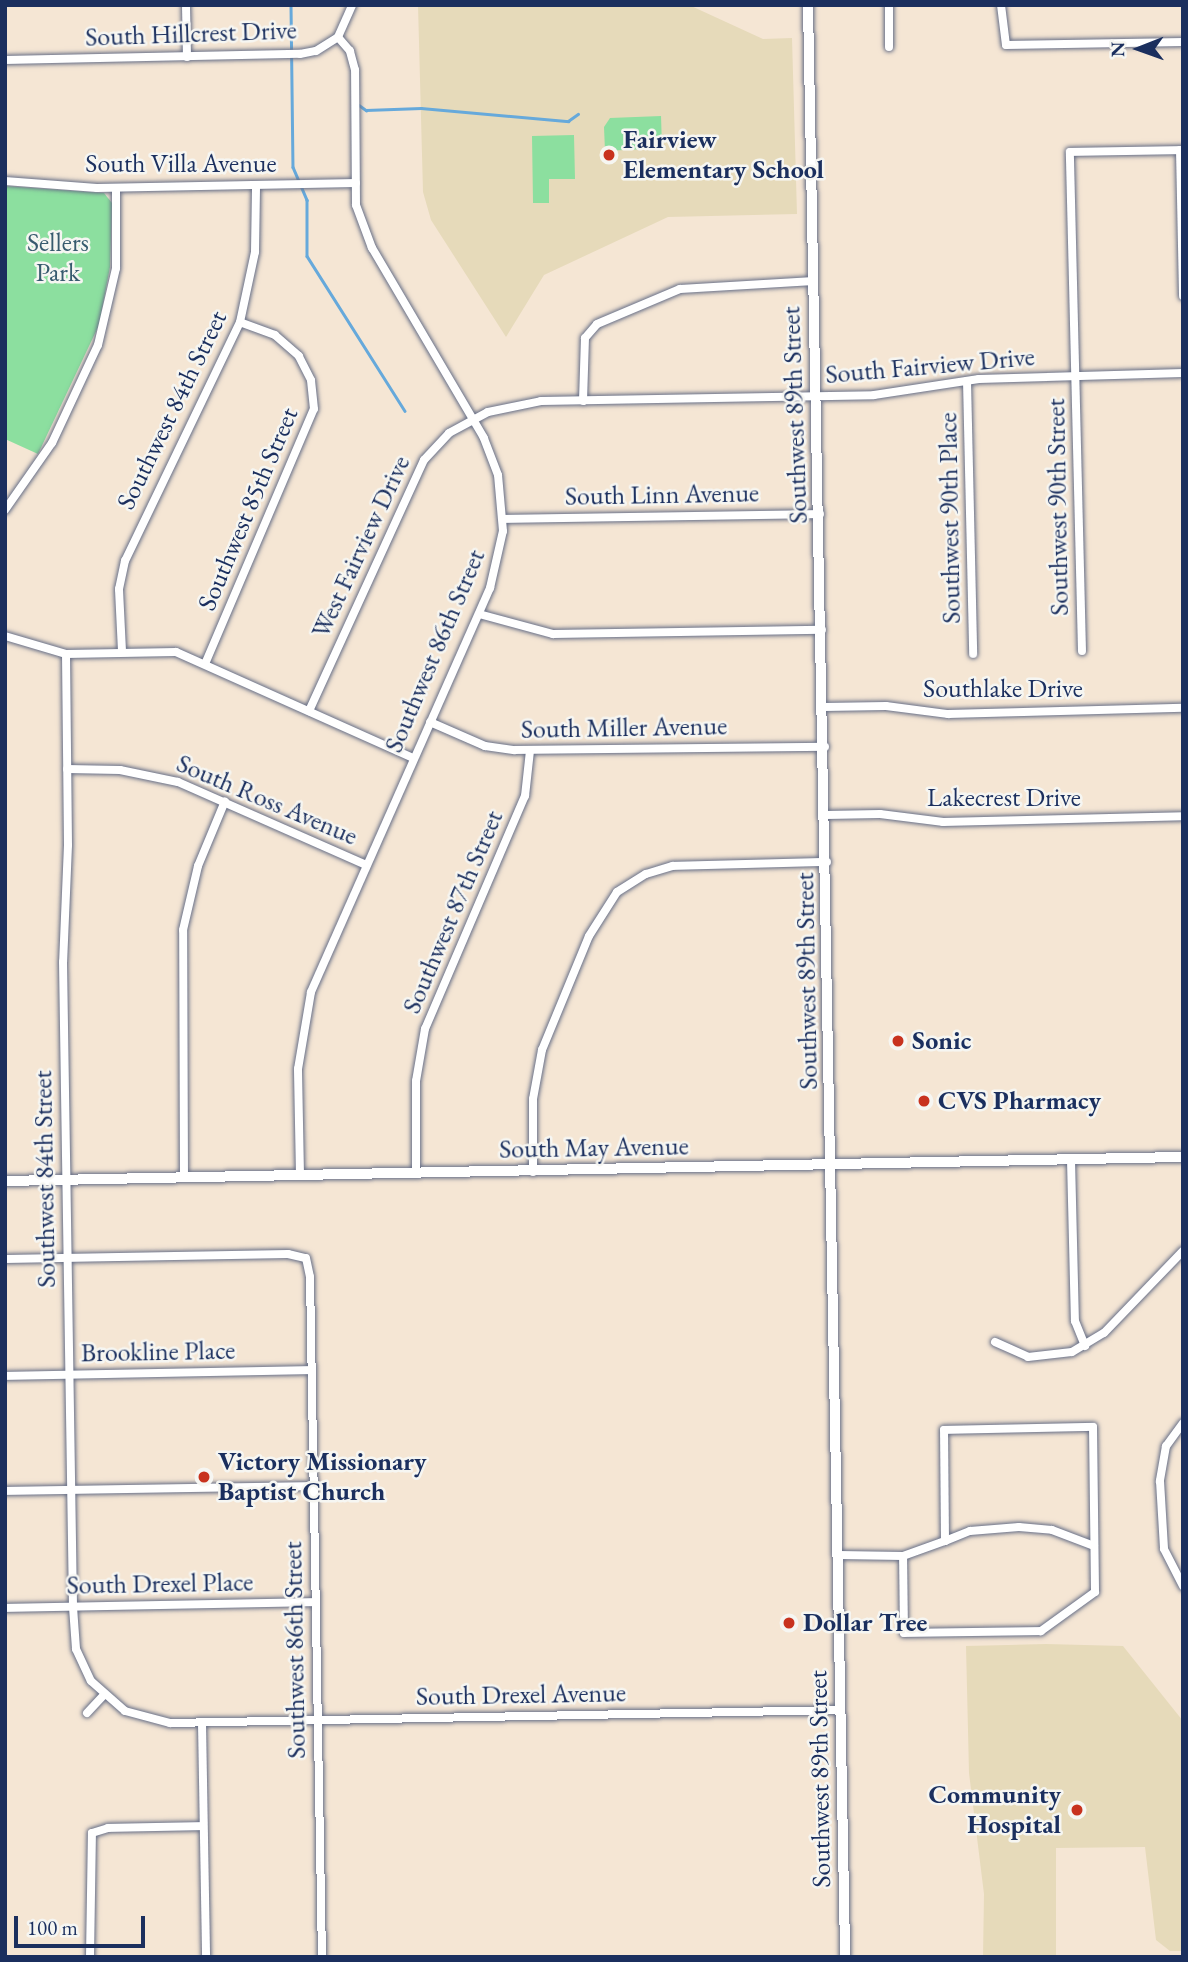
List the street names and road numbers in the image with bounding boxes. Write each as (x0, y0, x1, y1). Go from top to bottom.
street label: South Hillcrest Drive (85, 15, 297, 53)
street label: South Villa Avenue (85, 148, 277, 180)
street label: Southwest 84th Street (110, 305, 234, 515)
street label: Southwest 89th Street (776, 306, 814, 524)
street label: South Fairview Drive (824, 341, 1036, 391)
street label: Southwest 90th Street (1041, 398, 1075, 616)
street label: Southwest 85th Street (191, 403, 305, 615)
street label: Southwest 90th Place (933, 412, 967, 624)
street label: West Fairview Drive (305, 451, 417, 643)
street label: South Linn Avenue (565, 478, 759, 512)
street label: Southwest 86th Street (378, 545, 492, 757)
street label: Southlake Drive (923, 673, 1083, 705)
street label: South Miller Avenue (521, 711, 727, 745)
street label: South Ross Avenue (172, 748, 362, 852)
street label: Lakecrest Drive (927, 782, 1081, 814)
street label: Southwest 87th Street (396, 806, 510, 1018)
street label: Southwest 89th Street (790, 872, 824, 1090)
street label: Southwest 84th Street (28, 1070, 62, 1288)
street label: South May Avenue (499, 1131, 689, 1165)
street label: Brookline Place (81, 1335, 235, 1369)
street label: Southwest 86th Street (278, 1541, 312, 1759)
street label: South Drexel Place (66, 1567, 254, 1601)
street label: Southwest 89th Street (803, 1670, 837, 1888)
street label: South Drexel Avenue (416, 1678, 626, 1712)

